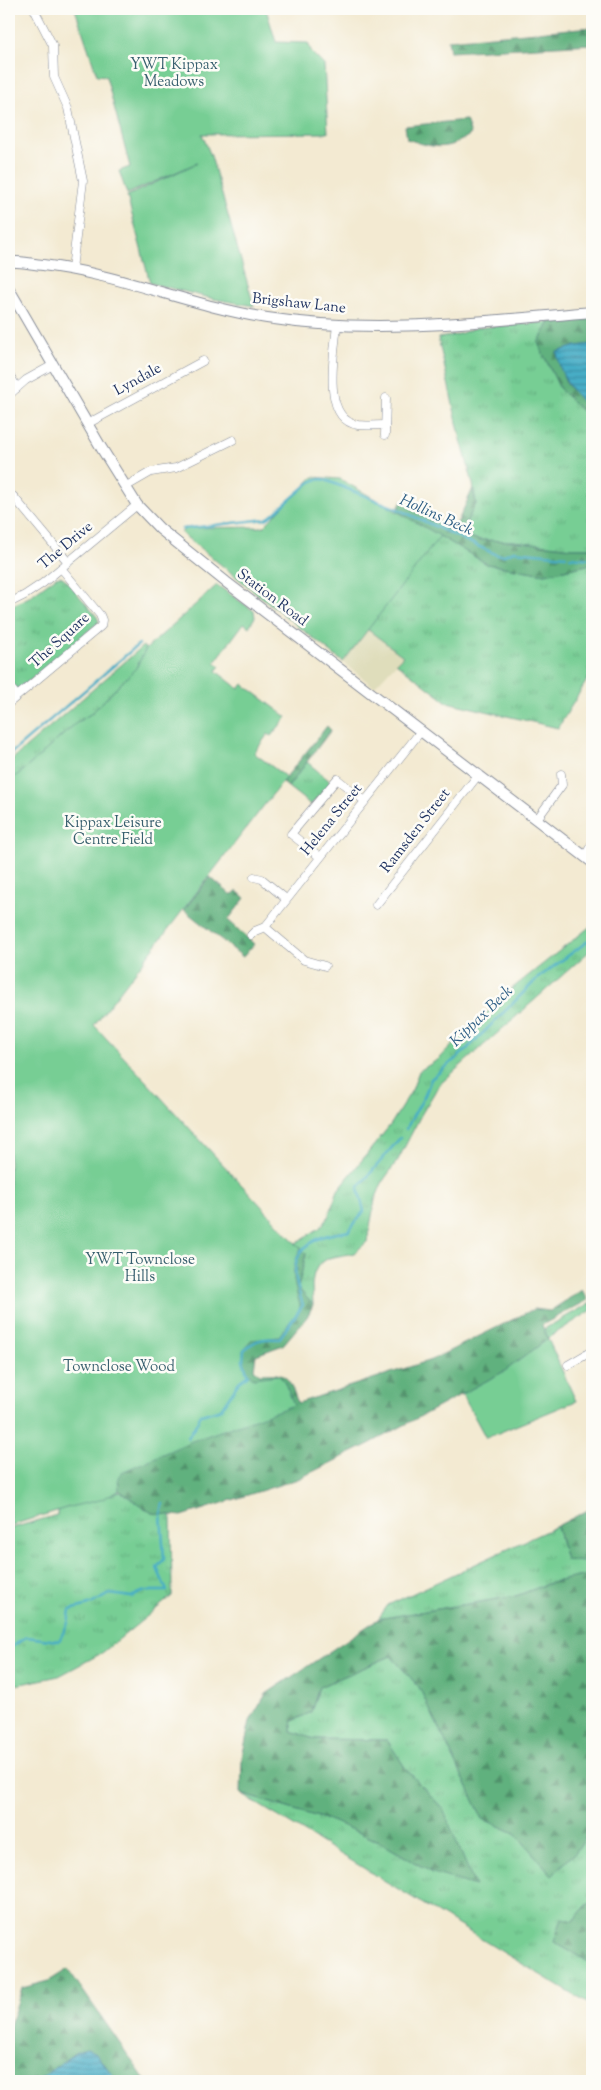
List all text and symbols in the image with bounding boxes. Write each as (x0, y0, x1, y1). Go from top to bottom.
park label: YWT Kippax Meadows (130, 55, 218, 93)
street label: Brigshaw Lane (251, 289, 347, 319)
street label: Lyndale (111, 358, 165, 402)
water label: Hollins Beck (395, 490, 477, 542)
street label: The Drive (34, 517, 98, 575)
street label: Station Road (232, 564, 312, 632)
street label: The Square (25, 608, 95, 674)
street label: Helena Street (296, 779, 368, 861)
street label: Ramsden Street (376, 784, 456, 878)
park label: Kippax Leisure Centre Field (64, 813, 162, 851)
water label: Kippax Beck (445, 981, 519, 1053)
park label: YWT Townclose Hills (85, 1250, 195, 1288)
park label: Townclose Wood (63, 1357, 176, 1378)

